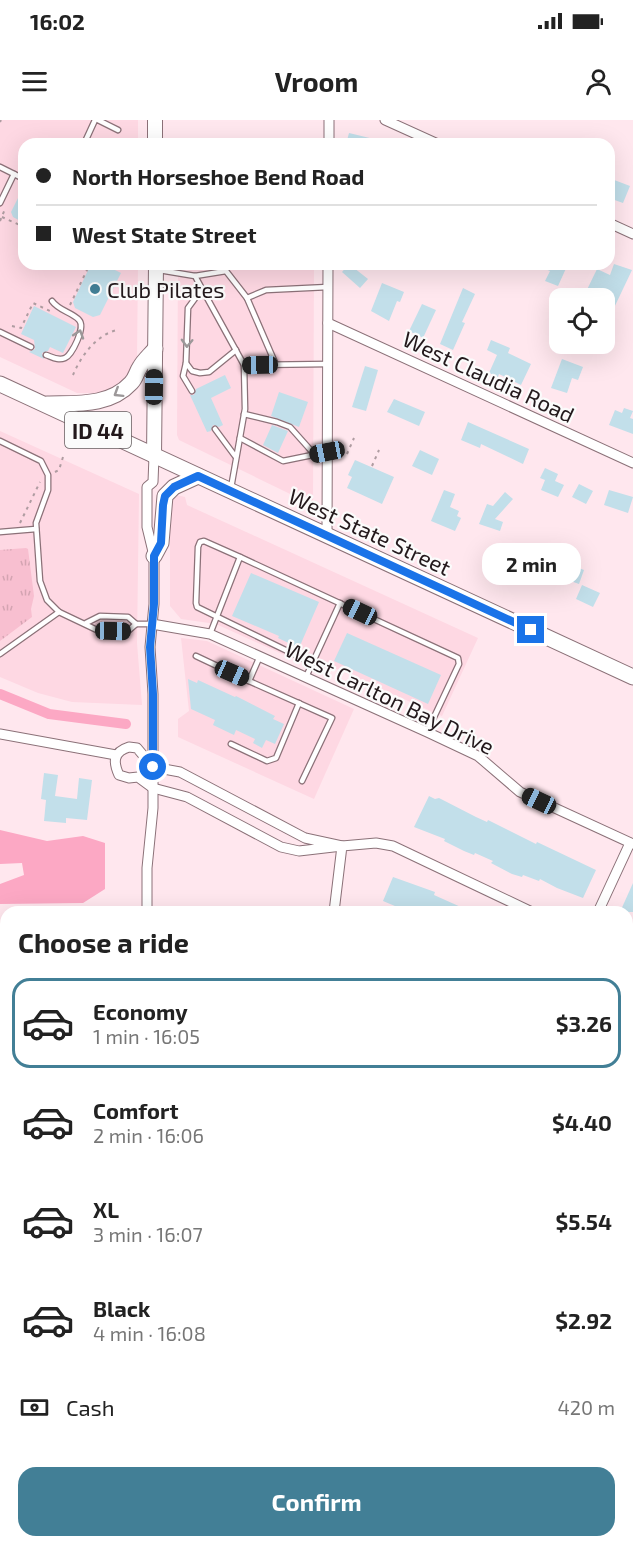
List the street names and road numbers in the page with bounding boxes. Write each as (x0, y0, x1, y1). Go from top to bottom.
street label: West Claudia Road (399, 325, 579, 427)
road number: ID 44 (65, 412, 131, 448)
street label: West State Street (285, 482, 455, 580)
street label: West Carlton Bay Drive (281, 635, 499, 759)

